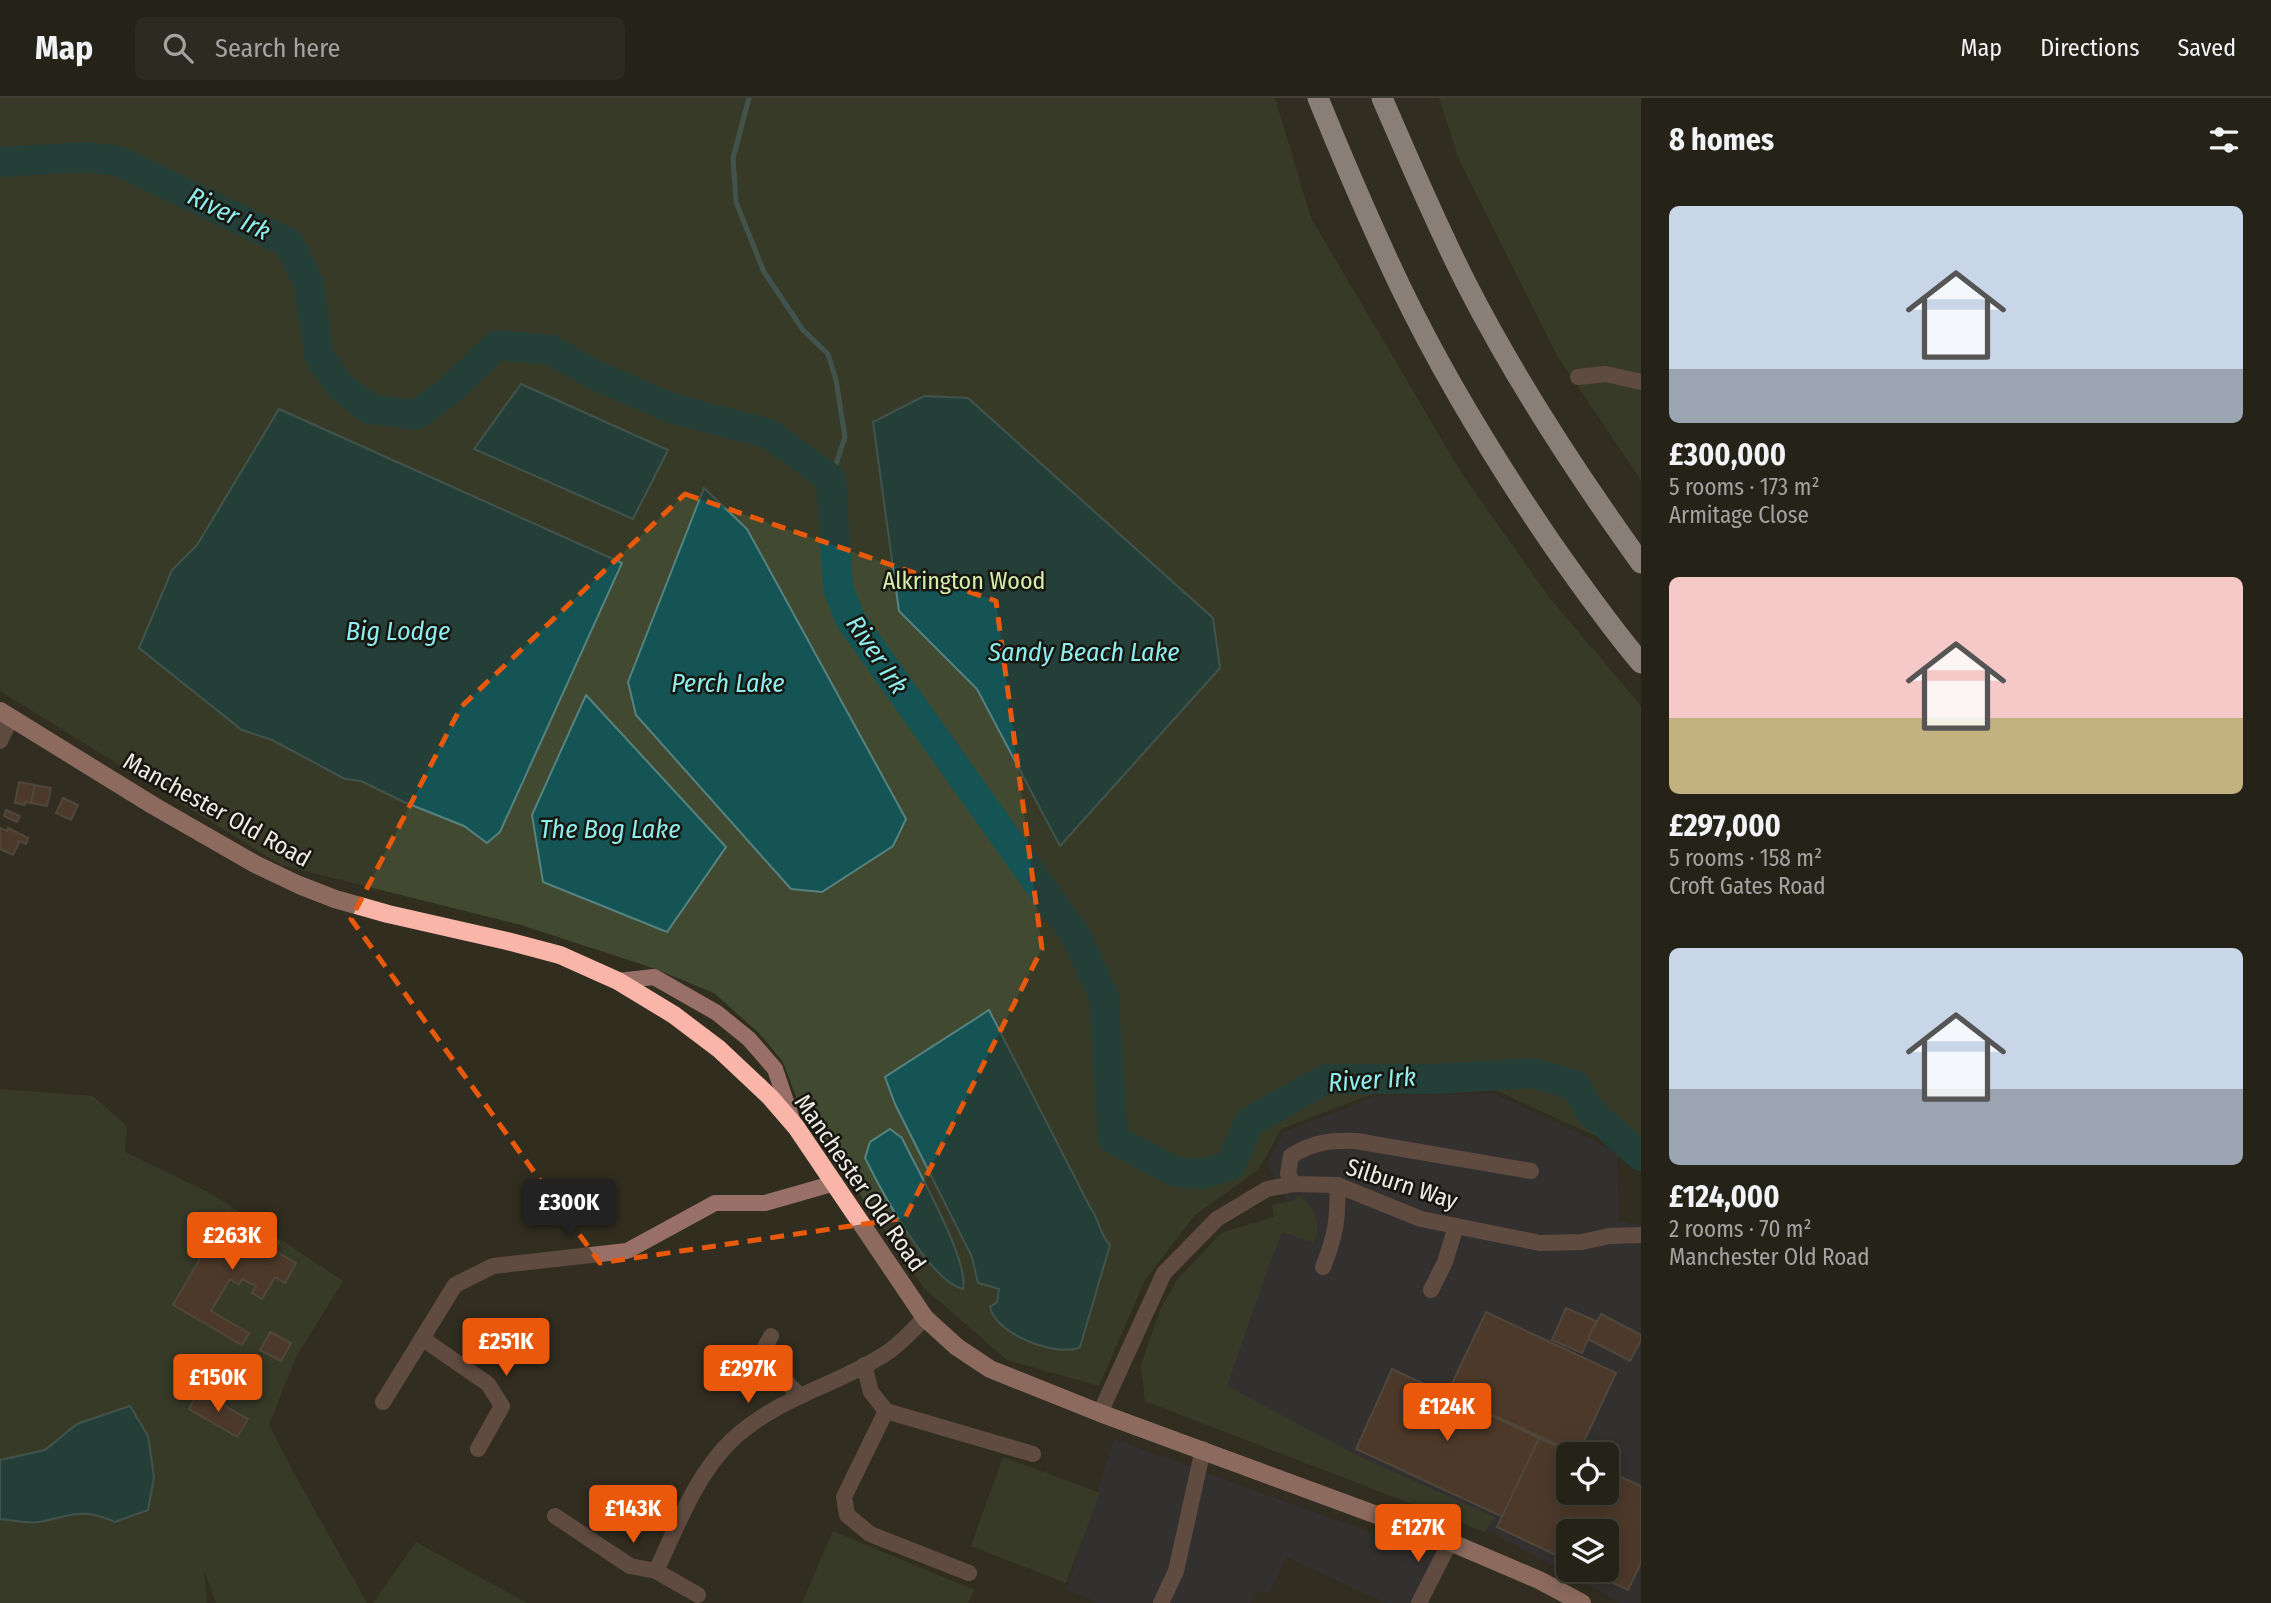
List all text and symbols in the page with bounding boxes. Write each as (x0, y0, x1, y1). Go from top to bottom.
search box (135, 17, 625, 80)
text: Map (35, 28, 93, 68)
icon: search (159, 29, 197, 67)
text: Search here (215, 33, 340, 64)
text: Map (1961, 34, 2002, 62)
text: Directions (2040, 34, 2139, 62)
text: Saved (2177, 34, 2236, 62)
icon: filters (2205, 121, 2243, 159)
text: 8 homes (1669, 122, 1774, 158)
water label: River Irk (183, 181, 276, 247)
icon: home (1893, 252, 2019, 378)
text: £300,000 (1669, 437, 1786, 473)
text: 5 rooms · 173 m² (1669, 473, 1820, 501)
text: Armitage Close (1669, 501, 1809, 529)
park label: Alkrington Wood (883, 567, 1045, 595)
water label: River Irk (840, 610, 915, 700)
water label: Big Lodge (346, 616, 450, 647)
icon: home (1893, 623, 2019, 749)
water label: Sandy Beach Lake (987, 637, 1180, 668)
water label: Perch Lake (671, 668, 785, 699)
street label: Manchester Old Road (119, 747, 315, 873)
text: £297,000 (1669, 808, 1781, 844)
water label: The Bog Lake (540, 814, 680, 845)
text: 5 rooms · 158 m² (1669, 844, 1822, 872)
text: Croft Gates Road (1669, 872, 1826, 900)
icon: home (1893, 994, 2019, 1120)
water label: River Irk (1327, 1061, 1417, 1099)
street label: Manchester Old Road (788, 1089, 932, 1277)
street label: Silburn Way (1343, 1153, 1462, 1215)
text: £124,000 (1669, 1179, 1780, 1215)
pin: £300K (520, 1180, 618, 1239)
text: £300K (539, 1188, 599, 1216)
pin: £263K (183, 1212, 281, 1272)
text: 2 rooms · 70 m² (1669, 1215, 1812, 1243)
text: £263K (203, 1221, 261, 1249)
text: Manchester Old Road (1669, 1243, 1870, 1271)
pin: £251K (457, 1318, 555, 1378)
text: £251K (478, 1327, 534, 1355)
pin: £297K (699, 1346, 797, 1405)
pin: £150K (169, 1354, 267, 1414)
text: £297K (720, 1354, 776, 1382)
text: £150K (189, 1363, 247, 1391)
pin: £124K (1398, 1384, 1496, 1443)
text: £124K (1419, 1392, 1475, 1420)
map controls (1556, 1442, 1619, 1582)
button: locate (1556, 1442, 1619, 1505)
pin: £143K (584, 1486, 682, 1545)
text: £143K (605, 1494, 661, 1522)
pin: £127K (1369, 1504, 1467, 1564)
text: £127K (1391, 1513, 1445, 1541)
button: layers (1556, 1519, 1619, 1582)

